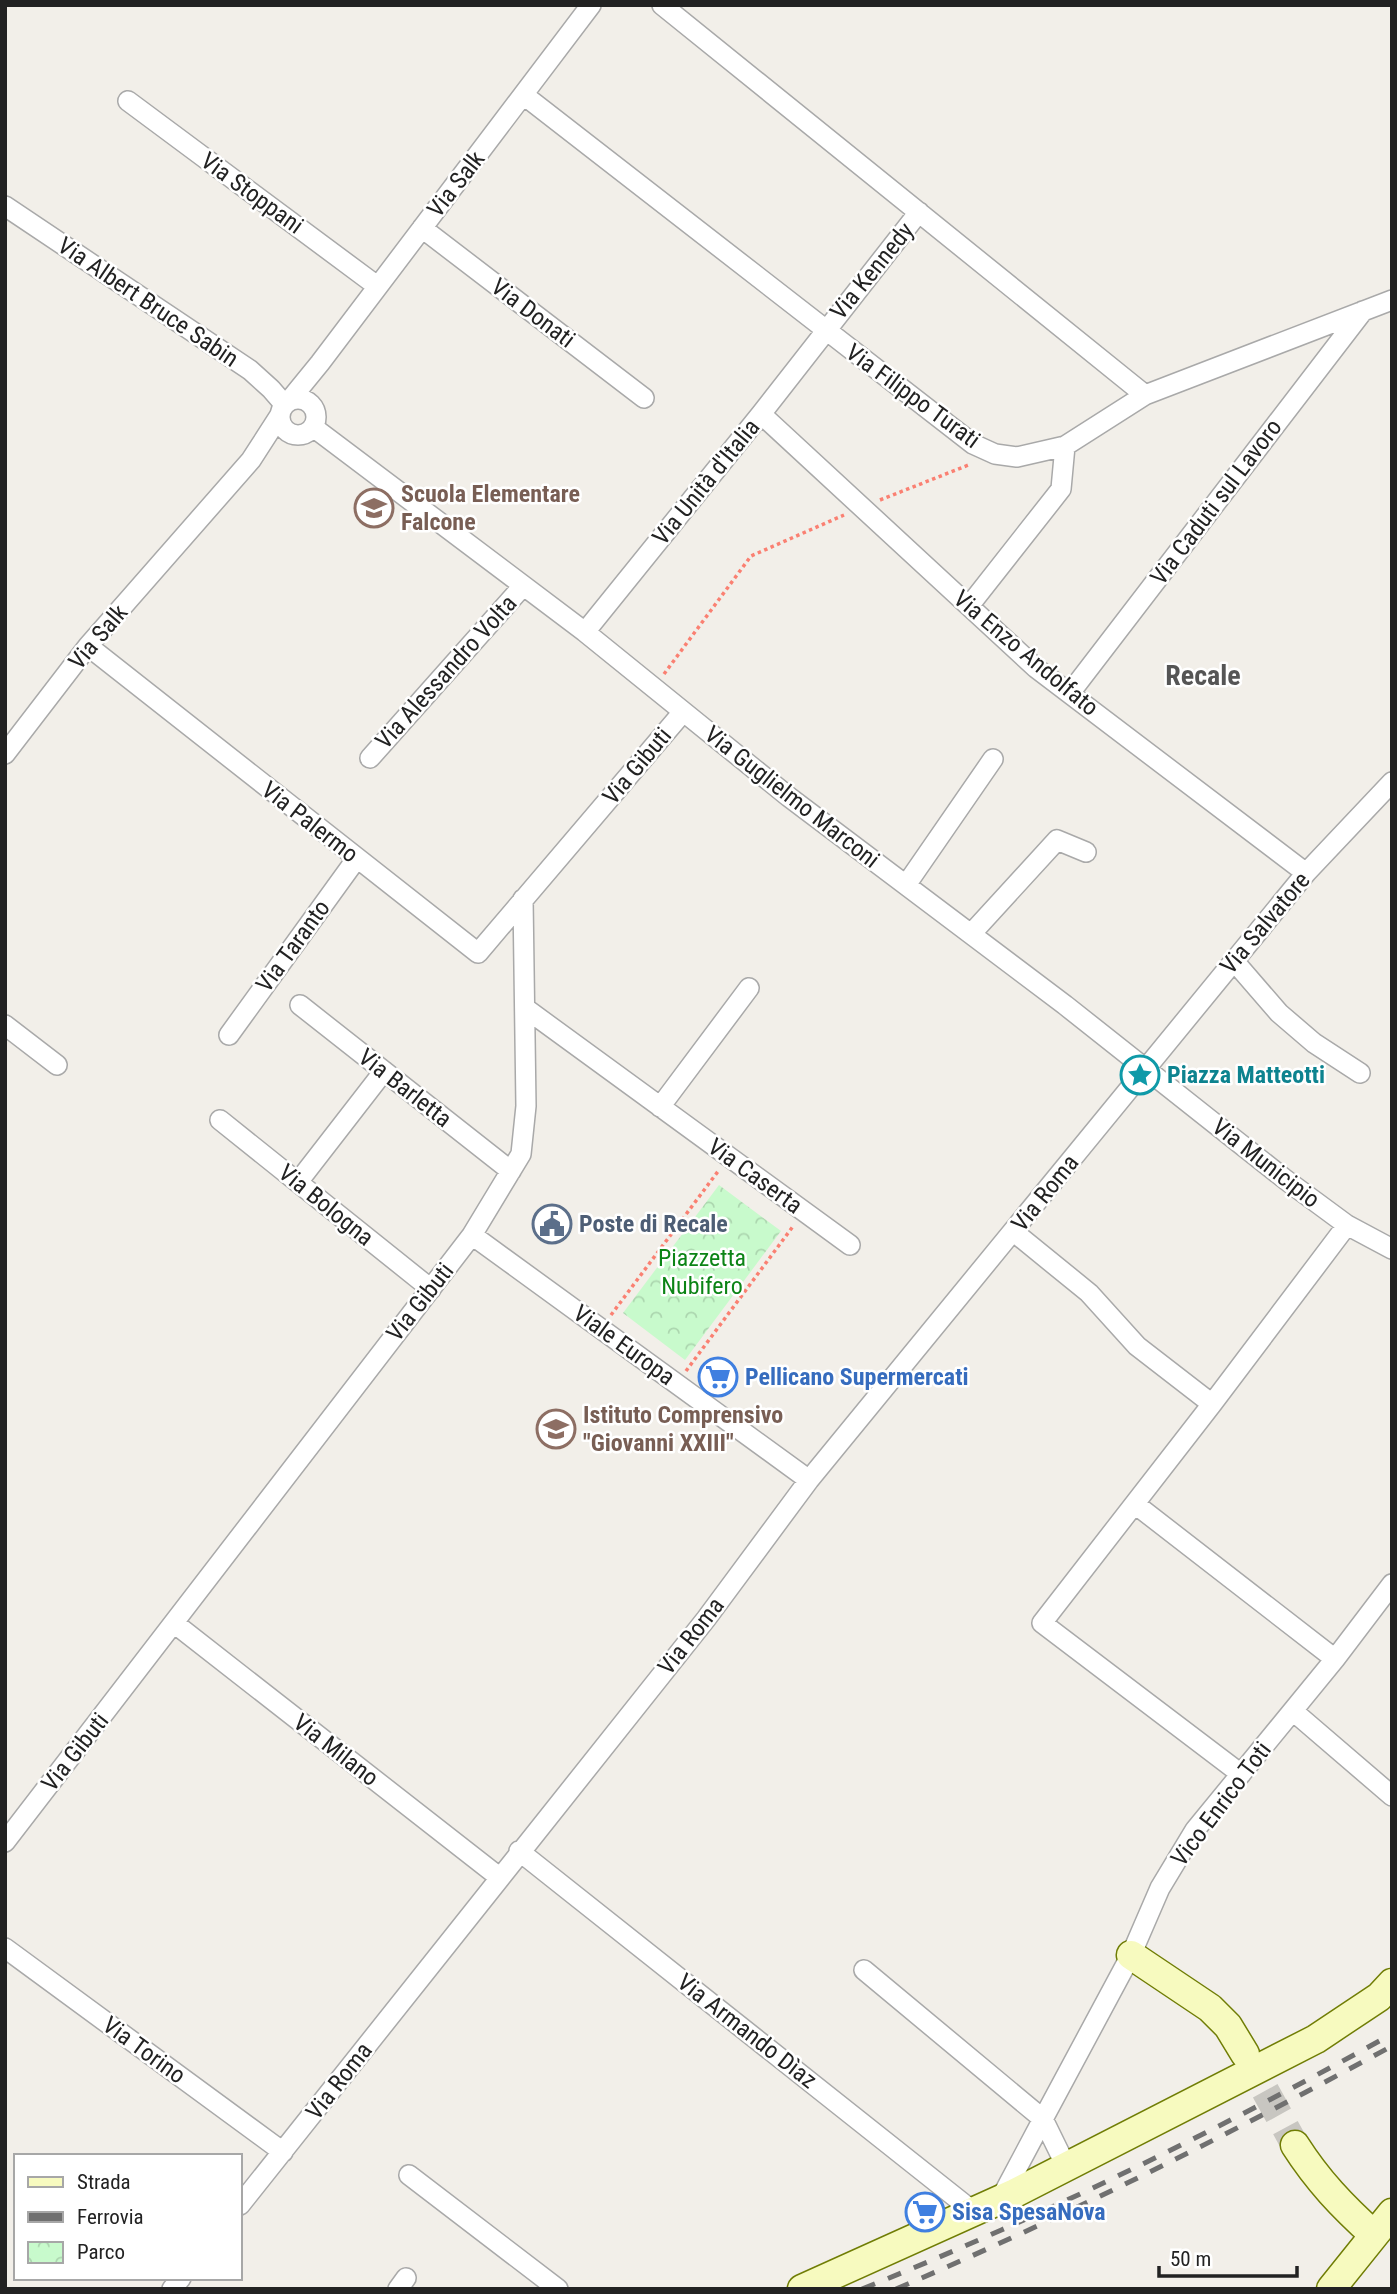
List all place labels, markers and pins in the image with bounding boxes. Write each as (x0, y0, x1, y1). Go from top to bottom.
place label: Scuola Elementare Falcone (401, 480, 580, 536)
school or university icon: Scuola Elementare Falcone (353, 487, 395, 529)
place icon: Piazza Matteotti (1119, 1054, 1161, 1096)
place label: Piazza Matteotti (1167, 1061, 1325, 1089)
public building icon: Poste di Recale (531, 1203, 573, 1245)
place label: Poste di Recale (579, 1210, 728, 1238)
supermarket icon: Pellicano Supermercati (697, 1356, 739, 1398)
place label: Pellicano Supermercati (745, 1363, 969, 1391)
place label: Istituto Comprensivo "Giovanni XXIII" (583, 1401, 783, 1457)
school or university icon: Istituto Comprensivo "Giovanni XXIII" (535, 1408, 577, 1450)
supermarket icon: Sisa SpesaNova (904, 2191, 946, 2233)
place label: Sisa SpesaNova (952, 2198, 1106, 2226)

